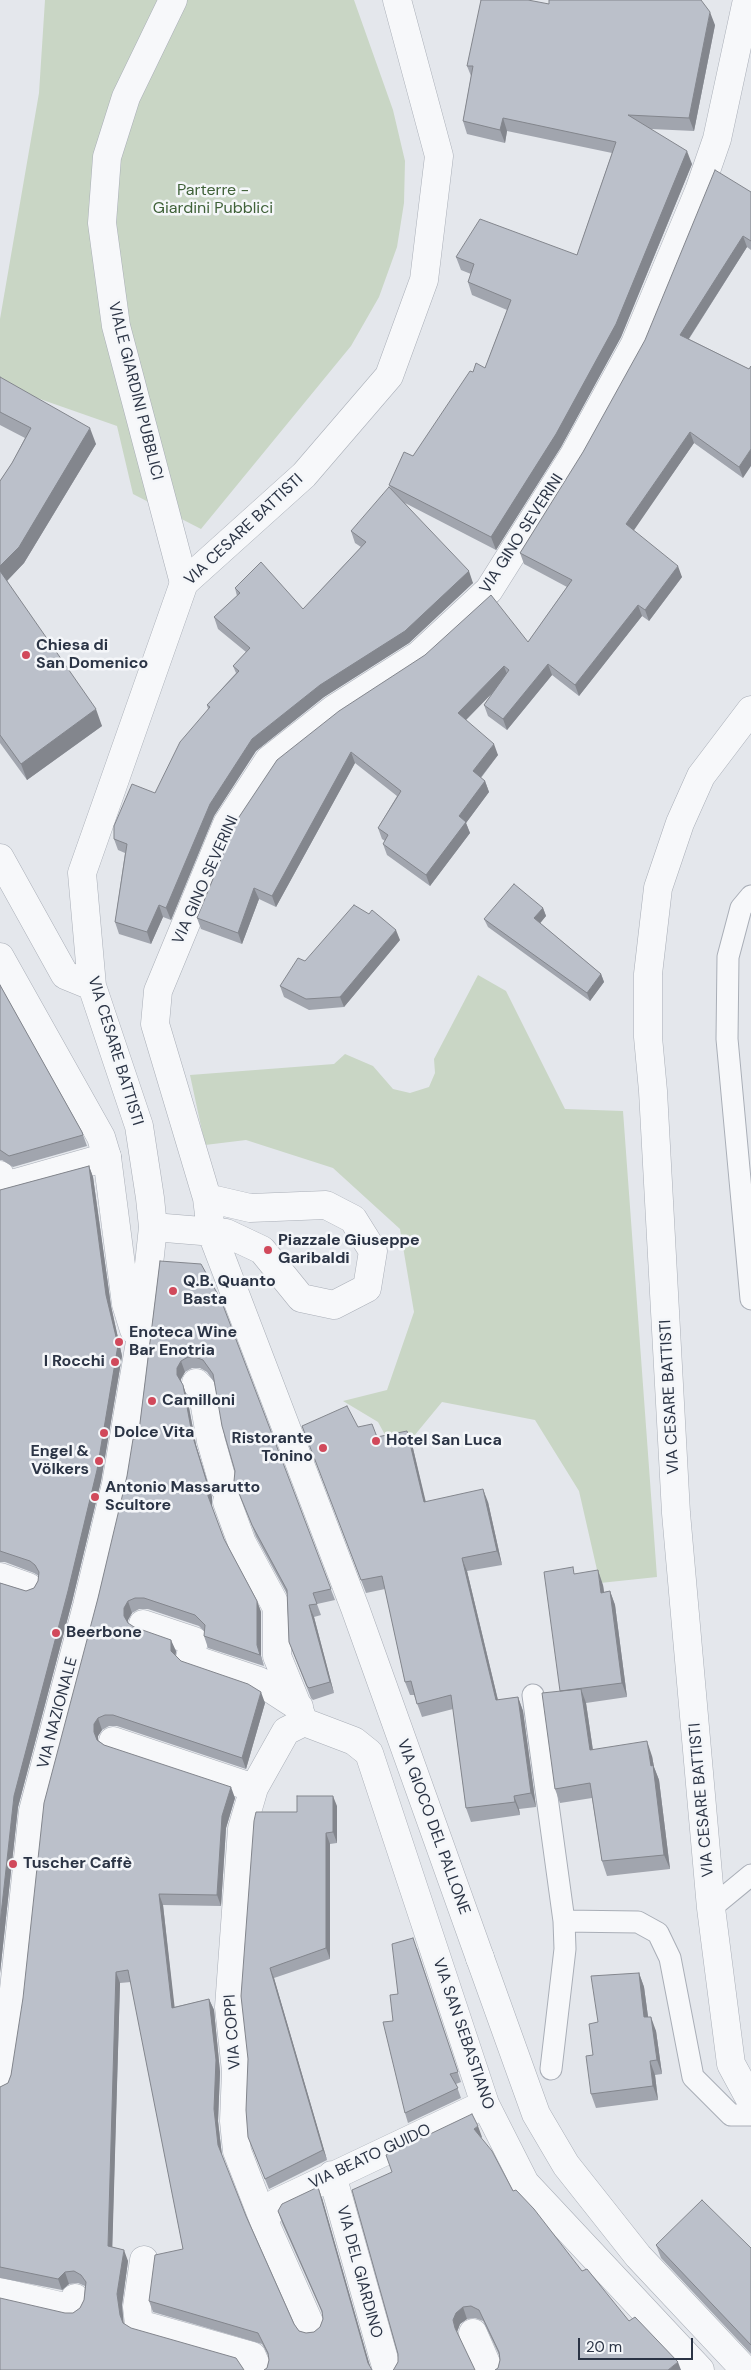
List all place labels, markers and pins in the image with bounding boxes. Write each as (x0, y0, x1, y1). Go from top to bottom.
place label: Chiesa di San Domenico (36, 636, 148, 674)
marker: Chiesa di San Domenico (20, 649, 32, 661)
place label: Piazzale Giuseppe Garibaldi (278, 1231, 420, 1269)
marker: Piazzale Giuseppe Garibaldi (262, 1244, 274, 1256)
place label: Q.B. Quanto Basta (183, 1272, 276, 1310)
marker: Q.B. Quanto Basta (167, 1285, 179, 1297)
place label: Enoteca Wine Bar Enotria (129, 1323, 237, 1361)
marker: Enoteca Wine Bar Enotria (113, 1336, 125, 1348)
place label: I Rocchi (44, 1352, 105, 1372)
marker: I Rocchi (109, 1356, 121, 1368)
place label: Camilloni (162, 1391, 235, 1411)
marker: Camilloni (146, 1395, 158, 1407)
place label: Dolce Vita (114, 1423, 194, 1443)
marker: Dolce Vita (98, 1427, 110, 1439)
place label: Ristorante Tonino (232, 1429, 313, 1467)
place label: Hotel San Luca (386, 1431, 502, 1451)
marker: Hotel San Luca (370, 1435, 382, 1447)
place label: Engel & Völkers (30, 1442, 89, 1480)
marker: Ristorante Tonino (317, 1442, 329, 1454)
marker: Engel & Völkers (93, 1455, 105, 1467)
place label: Antonio Massarutto Scultore (105, 1478, 260, 1516)
marker: Antonio Massarutto Scultore (89, 1491, 101, 1503)
place label: Beerbone (66, 1623, 142, 1643)
marker: Beerbone (50, 1627, 62, 1639)
place label: Tuscher Caffè (23, 1854, 132, 1874)
marker: Tuscher Caffè (7, 1858, 19, 1870)

